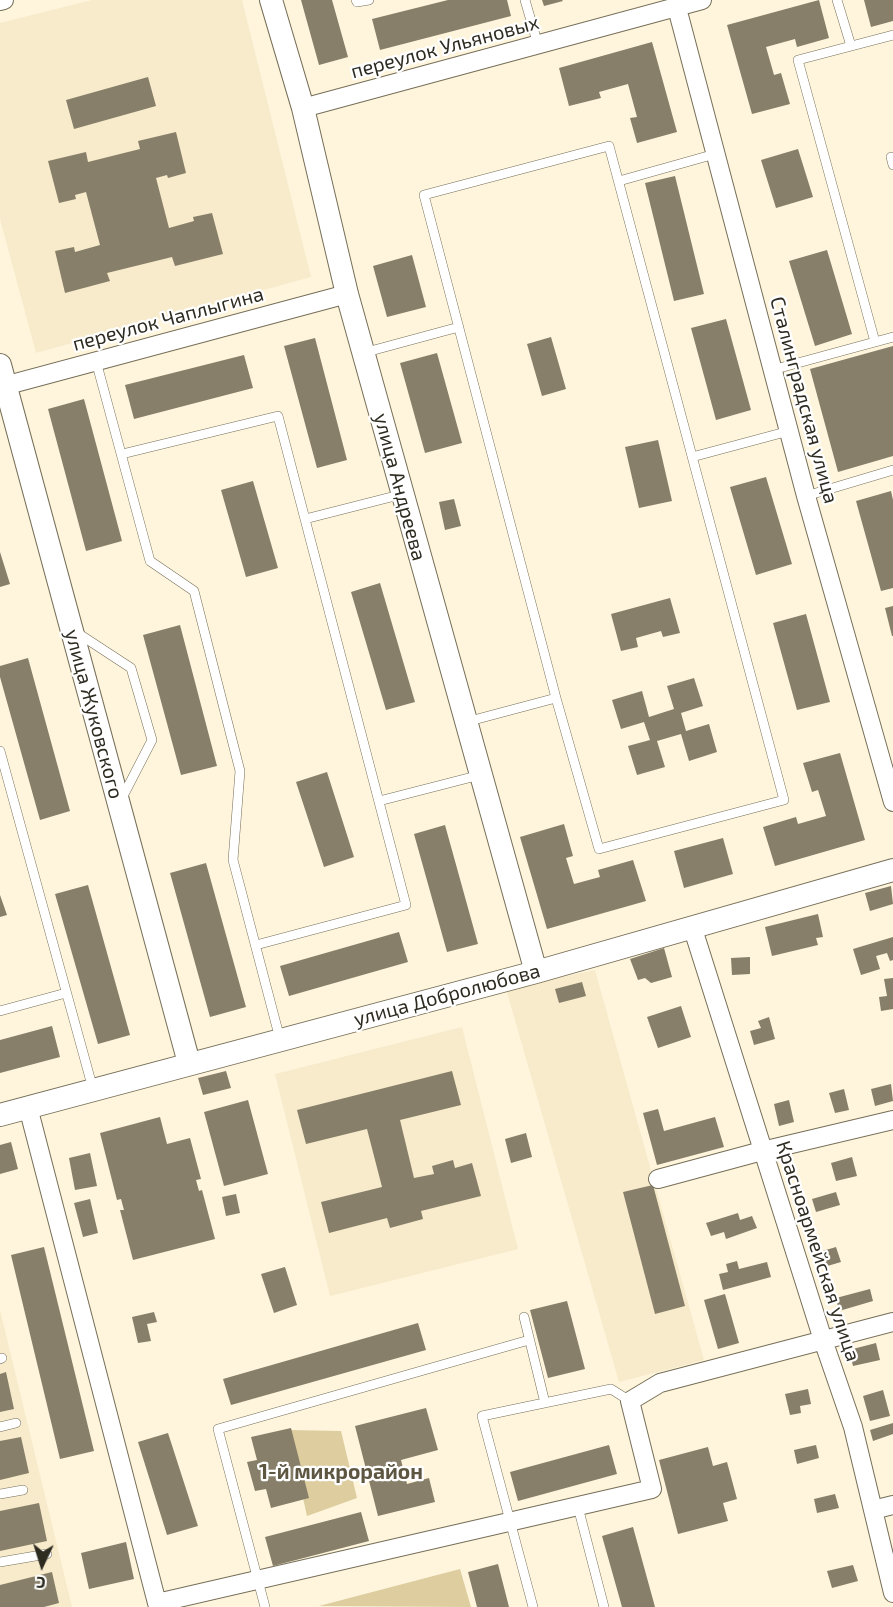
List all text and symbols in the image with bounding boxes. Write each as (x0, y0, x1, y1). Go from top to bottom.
street label: переулок Ульяновых (348, 10, 542, 84)
street label: переулок Чаплыгина (70, 282, 266, 356)
street label: Сталинградская улица (765, 294, 843, 506)
street label: улица Андреева (369, 411, 431, 563)
street label: улица Жуковского (60, 627, 128, 801)
street label: улица Добролюбова (351, 959, 543, 1031)
street label: Красноармейская улица (771, 1138, 865, 1364)
district label: 1-й микрорайон (259, 1459, 423, 1485)
north arrow (12, 1535, 72, 1595)
text: С (35, 1574, 46, 1593)

